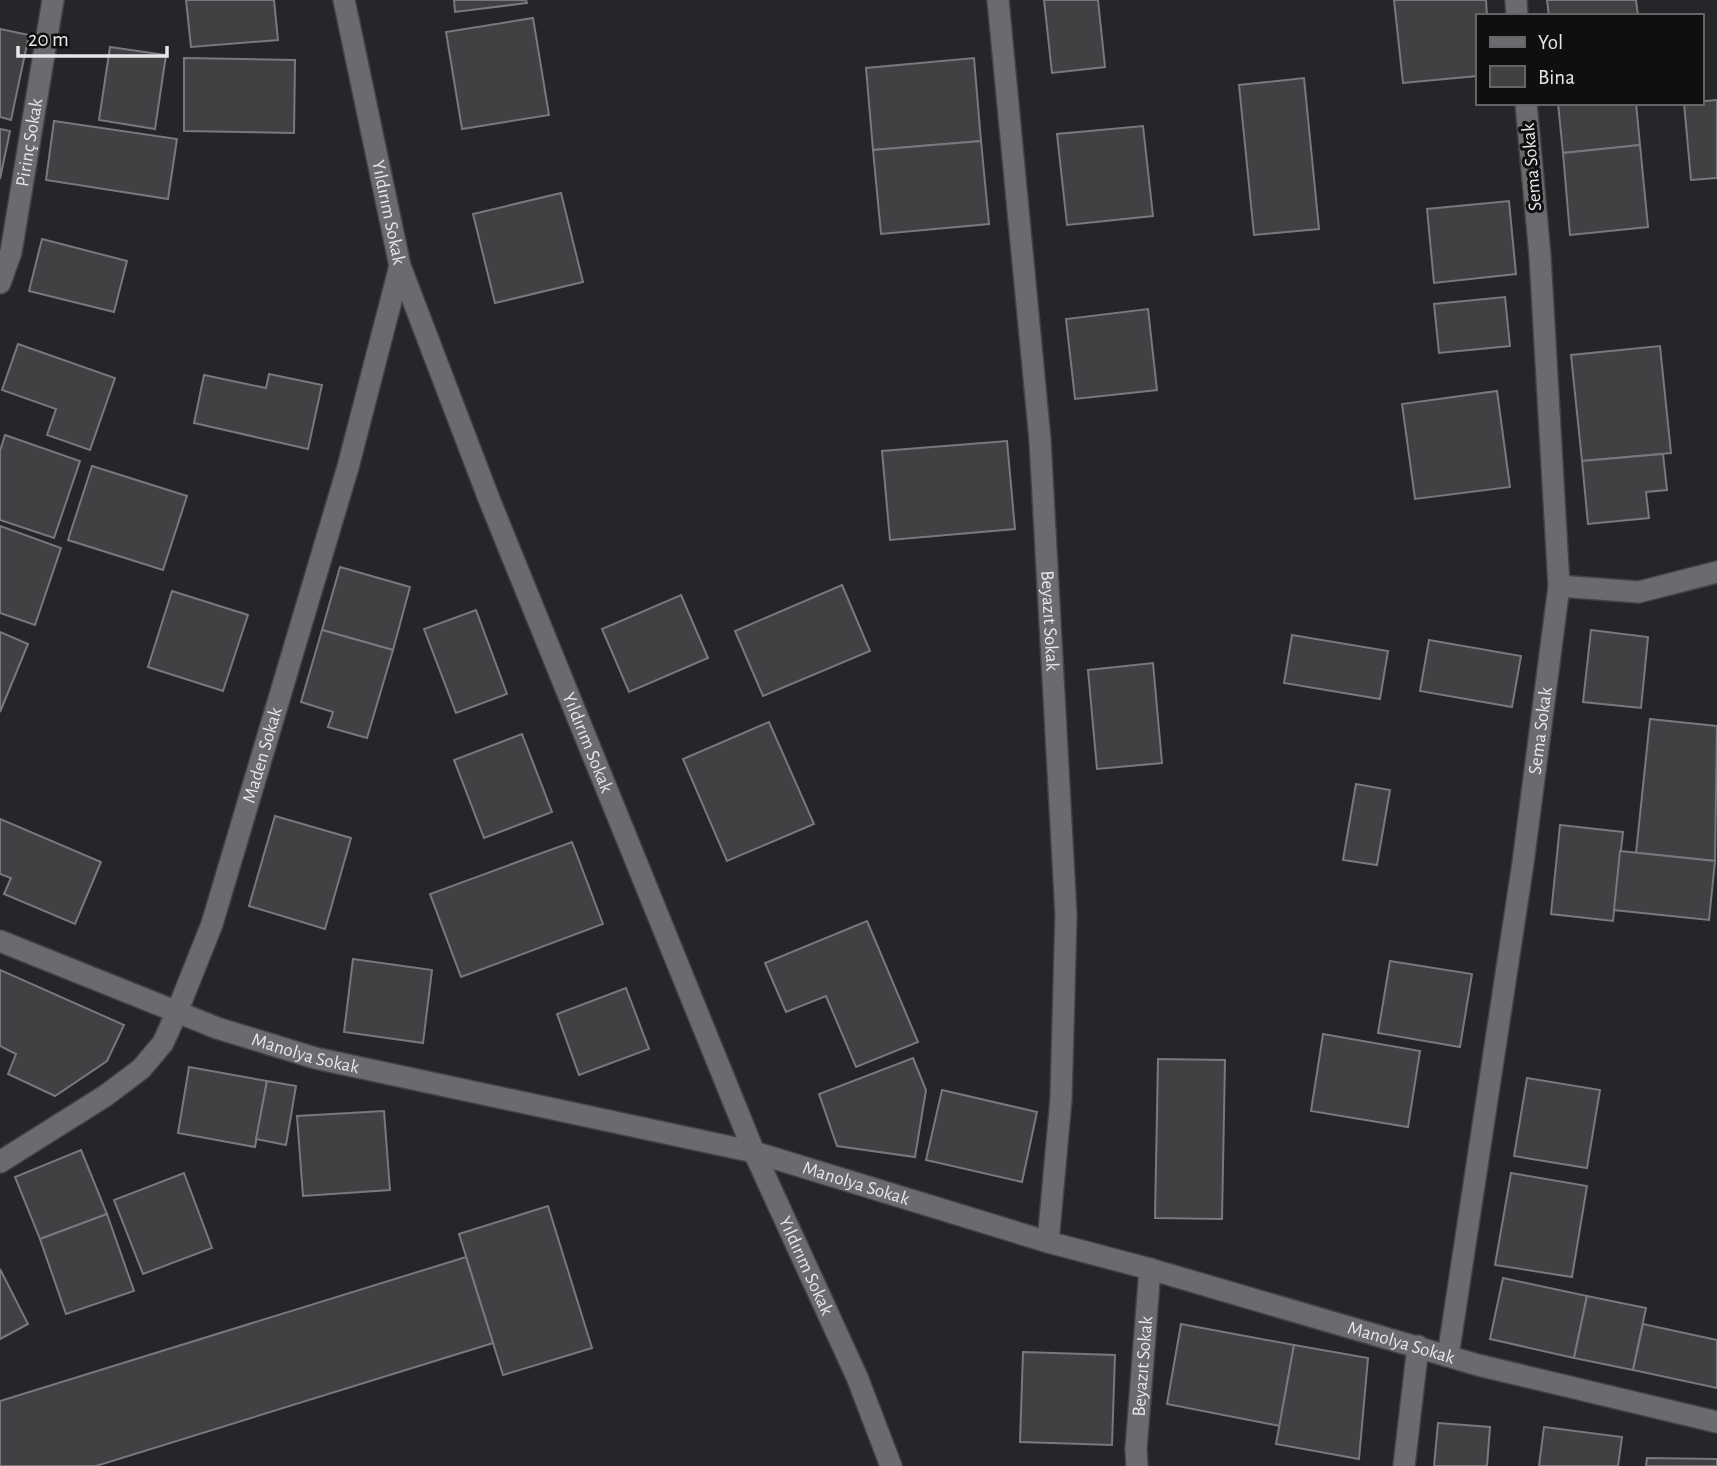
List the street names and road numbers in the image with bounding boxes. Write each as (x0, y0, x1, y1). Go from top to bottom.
street label: Pirinç Sokak (13, 97, 46, 188)
street label: Sema Sokak (1519, 122, 1545, 212)
street label: Yıldırım Sokak (368, 158, 409, 267)
street label: Beyazıt Sokak (1038, 570, 1062, 672)
street label: Sema Sokak (1525, 686, 1555, 776)
street label: Yıldırım Sokak (559, 690, 617, 796)
street label: Maden Sokak (239, 705, 286, 805)
street label: Manolya Sokak (249, 1030, 361, 1077)
street label: Manolya Sokak (800, 1158, 912, 1209)
street label: Yıldırım Sokak (775, 1213, 837, 1318)
street label: Beyazıt Sokak (1129, 1315, 1156, 1417)
street label: Manolya Sokak (1345, 1318, 1457, 1367)

